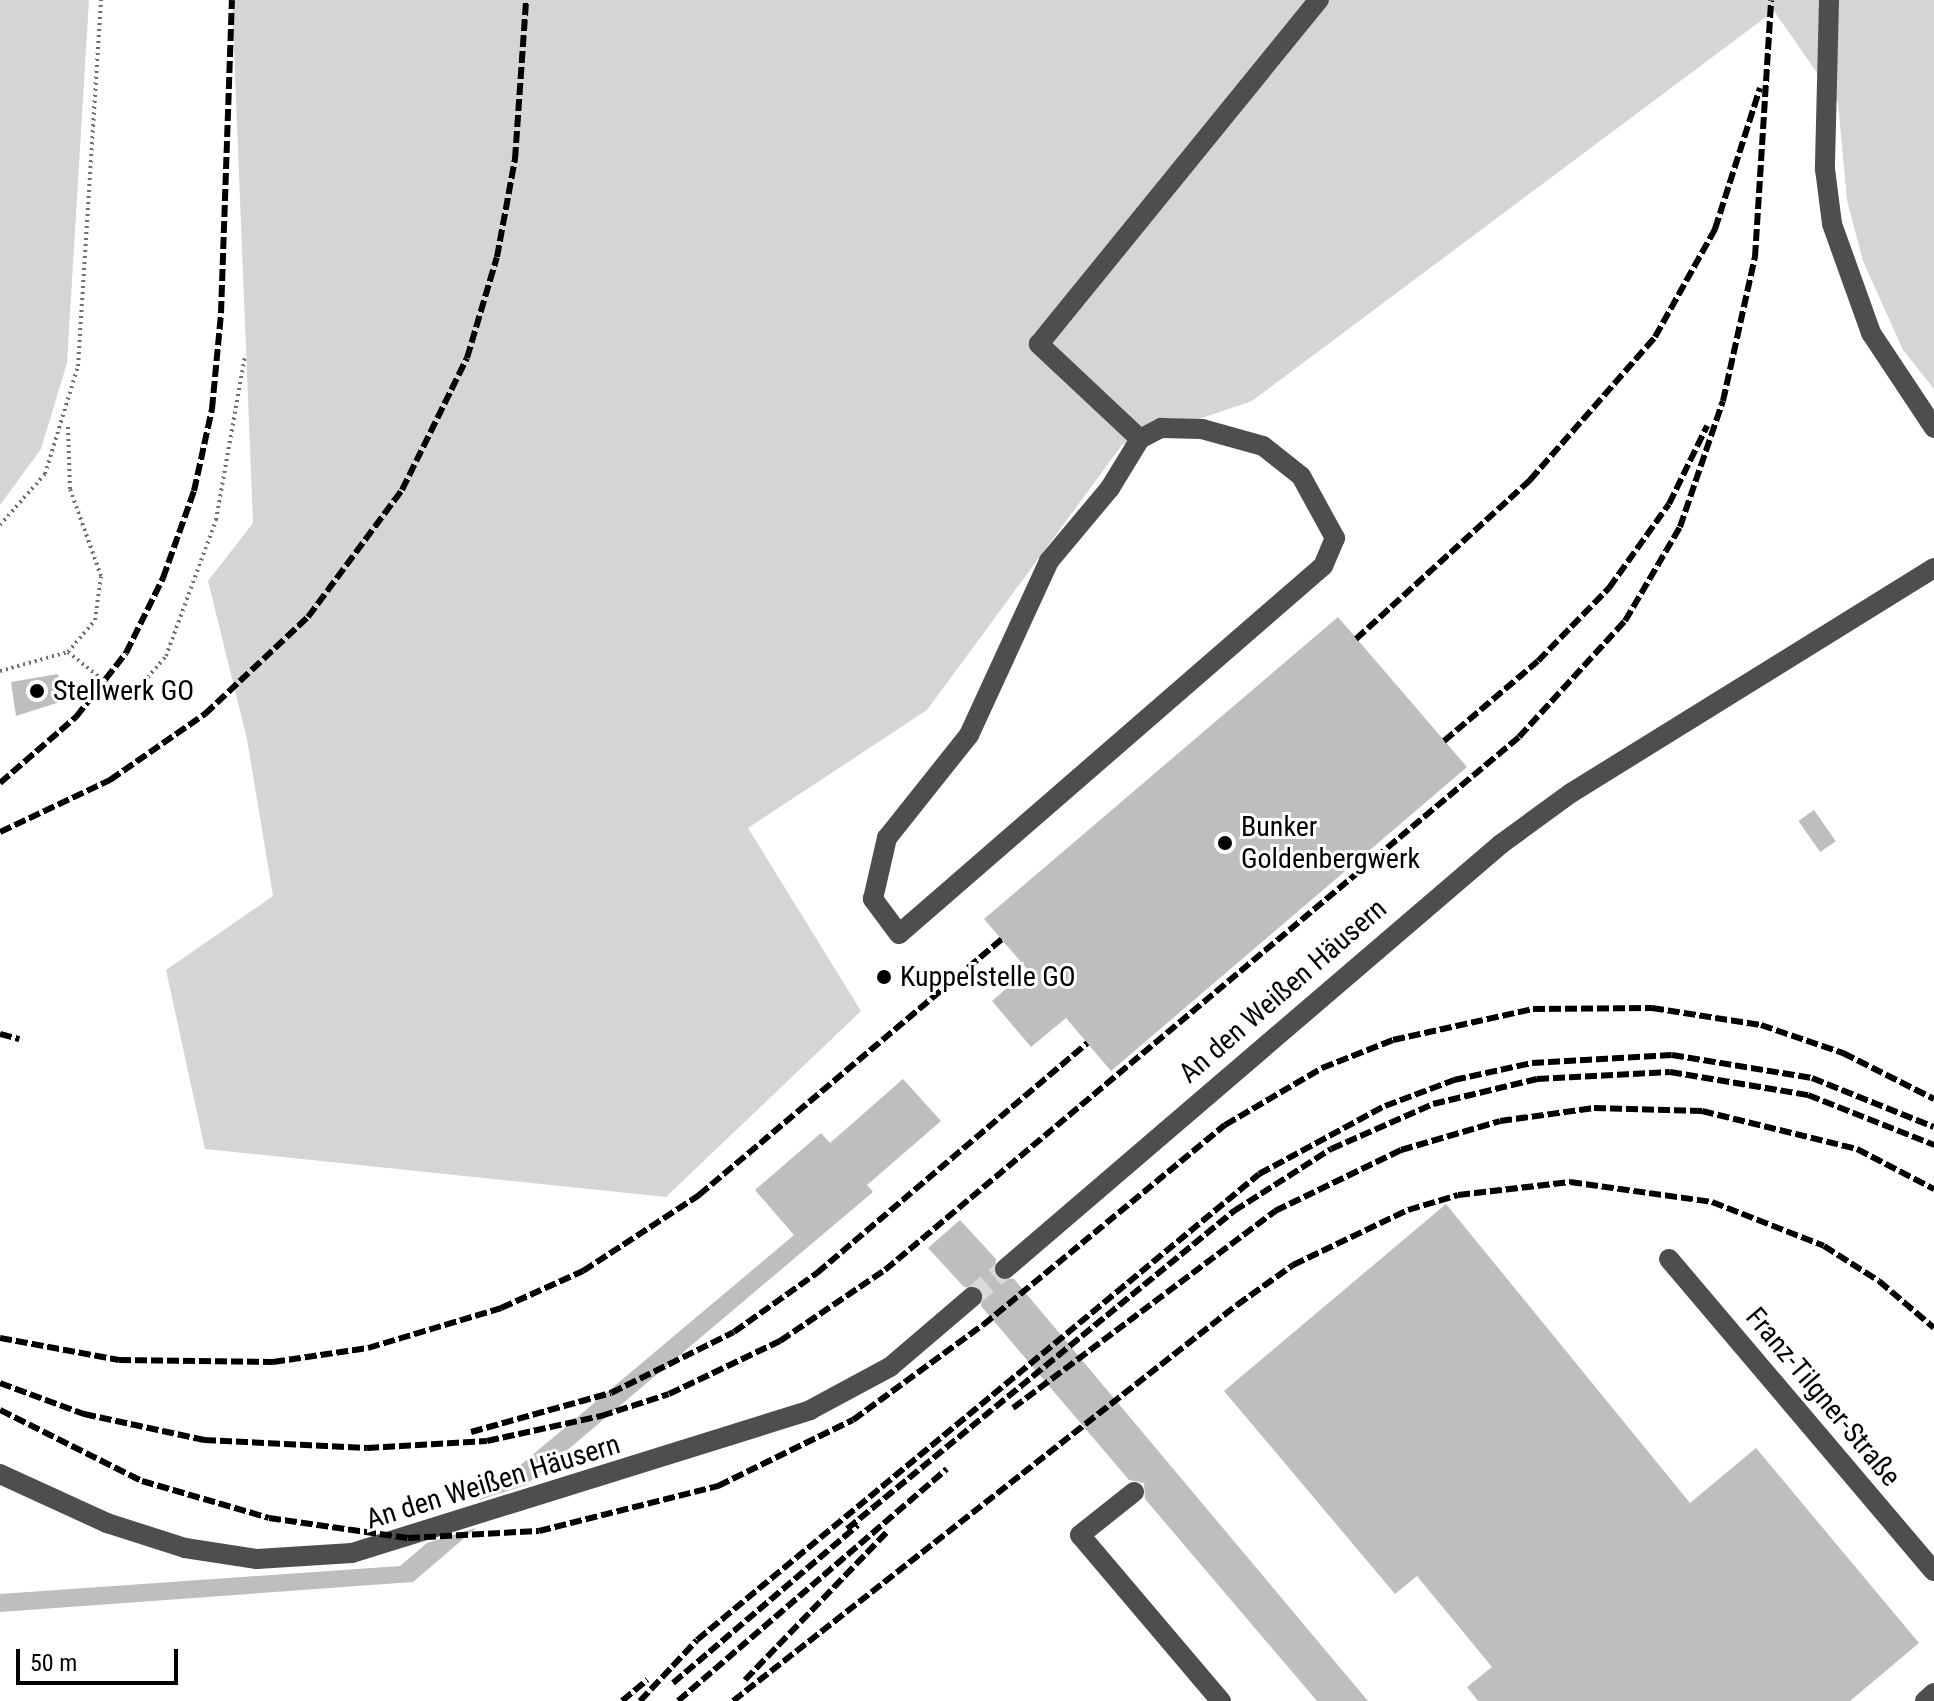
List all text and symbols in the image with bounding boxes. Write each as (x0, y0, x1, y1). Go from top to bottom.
place label: Stellwerk GO (53, 674, 194, 708)
marker: Stellwerk GO (28, 682, 46, 700)
place label: Bunker Goldenbergwerk (1241, 810, 1420, 876)
marker: Bunker Goldenbergwerk (1216, 834, 1234, 852)
street label: An den Weißen Häusern (1172, 892, 1394, 1090)
place label: Kuppelstelle GO (900, 960, 1076, 994)
marker: Kuppelstelle GO (875, 968, 893, 986)
street label: Franz-Tilgner-Straße (1739, 1301, 1907, 1493)
street label: An den Weißen Häusern (362, 1427, 624, 1537)
scale bar (20, 1633, 182, 1683)
text: 50 m (30, 1649, 77, 1677)

